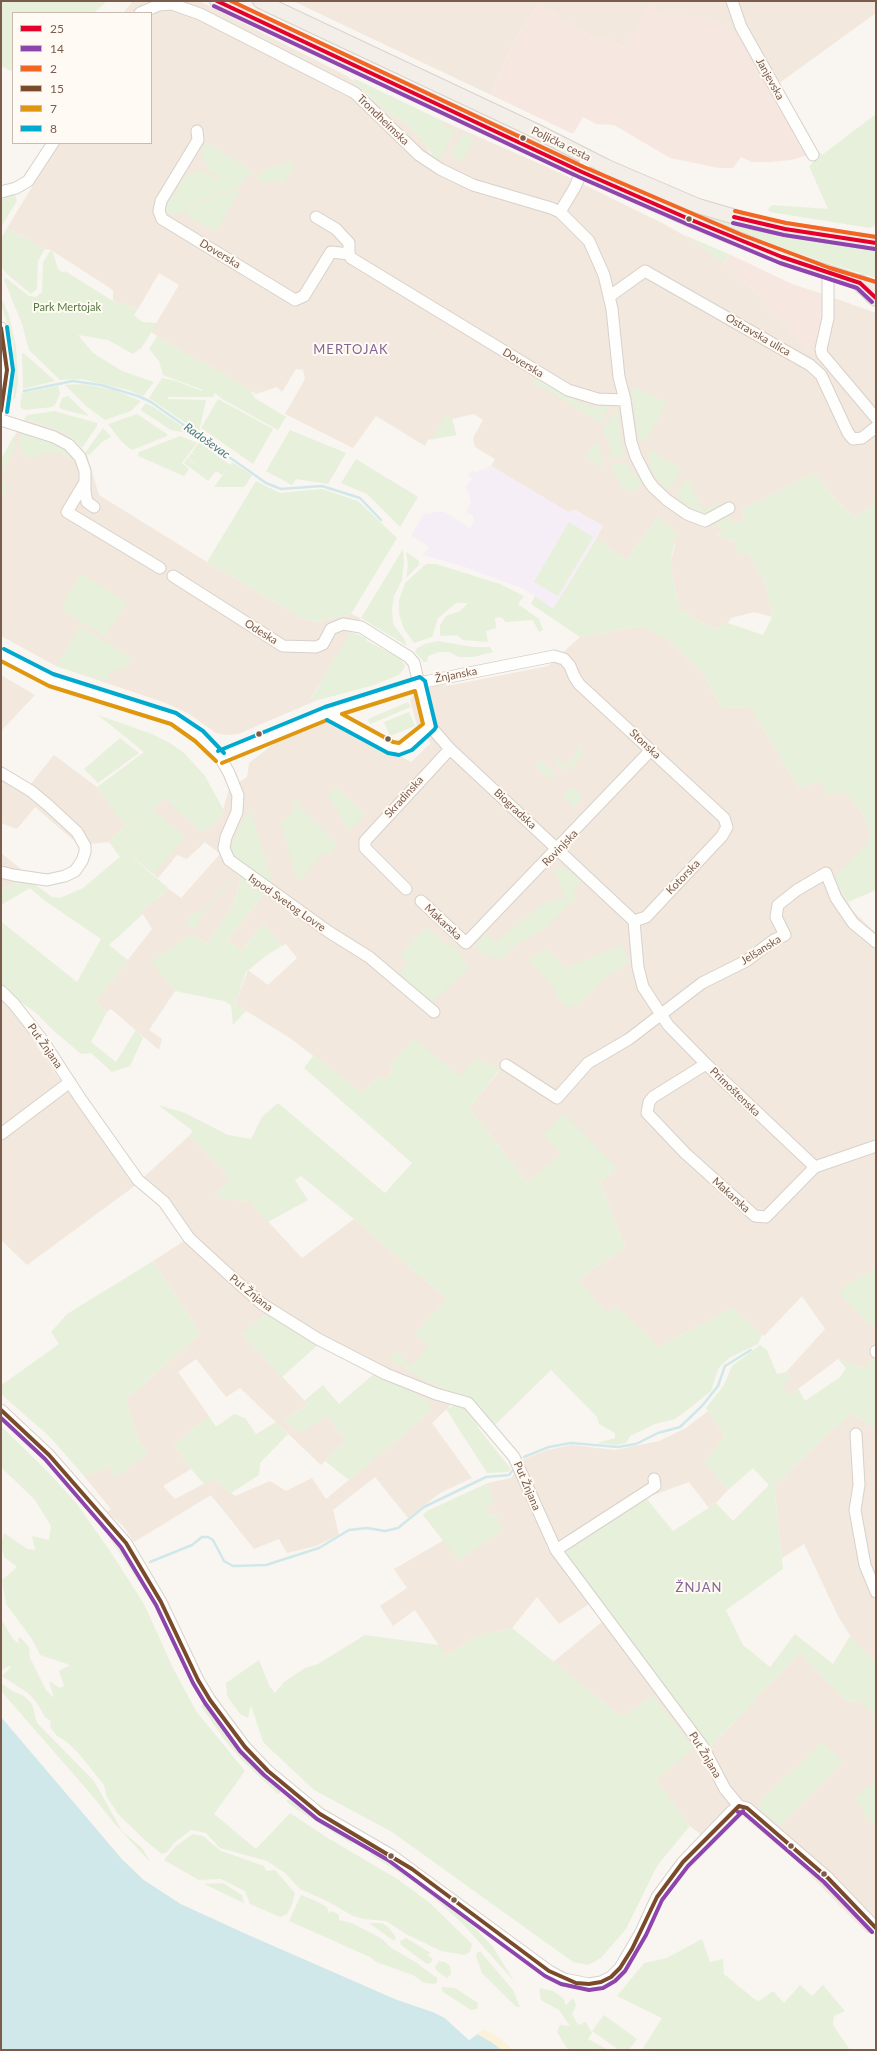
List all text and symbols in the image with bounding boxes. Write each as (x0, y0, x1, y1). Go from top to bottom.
legend (12, 12, 152, 144)
text: 25 (50, 21, 64, 36)
text: 14 (50, 41, 64, 56)
street label: Janjevska (753, 56, 787, 102)
text: 2 (50, 61, 57, 76)
text: 15 (50, 81, 64, 96)
street label: Trondheimska (354, 92, 412, 148)
text: 7 (50, 101, 57, 116)
text: 8 (50, 121, 57, 136)
street label: Poljička cesta (529, 124, 593, 164)
unlabelled marker (518, 133, 528, 143)
unlabelled marker (684, 214, 694, 224)
street label: Doverska (197, 237, 243, 271)
park label: Park Mertojak (33, 300, 101, 314)
street label: Ostravska ulica (723, 311, 793, 359)
district label: MERTOJAK (313, 342, 389, 358)
street label: Doverska (500, 346, 546, 380)
water label: Radoševac (181, 420, 233, 462)
street label: Odeska (242, 617, 280, 647)
street label: Žnjanska (434, 664, 478, 686)
street label: Stonska (627, 726, 663, 762)
unlabelled marker (254, 729, 264, 739)
unlabelled marker (383, 734, 393, 744)
street label: Skradinska (382, 773, 426, 821)
street label: Biogradska (491, 786, 539, 832)
street label: Rovinjska (539, 827, 581, 869)
street label: Kotorska (663, 857, 703, 897)
street label: Ispod Svetog Lovre (246, 871, 328, 935)
street label: Makarska (422, 901, 464, 943)
street label: Jelšanska (738, 932, 784, 968)
street label: Put Žnjana (25, 1021, 65, 1071)
street label: Primoštenska (707, 1065, 763, 1119)
street label: Makarska (709, 1175, 753, 1215)
street label: Put Žnjana (227, 1272, 275, 1314)
street label: Put Žnjana (511, 1460, 543, 1512)
district label: ŽNJAN (676, 1580, 722, 1596)
street label: Put Žnjana (686, 1729, 724, 1781)
unlabelled marker (786, 1841, 796, 1851)
unlabelled marker (386, 1851, 396, 1861)
unlabelled marker (819, 1869, 829, 1879)
unlabelled marker (449, 1895, 459, 1905)

